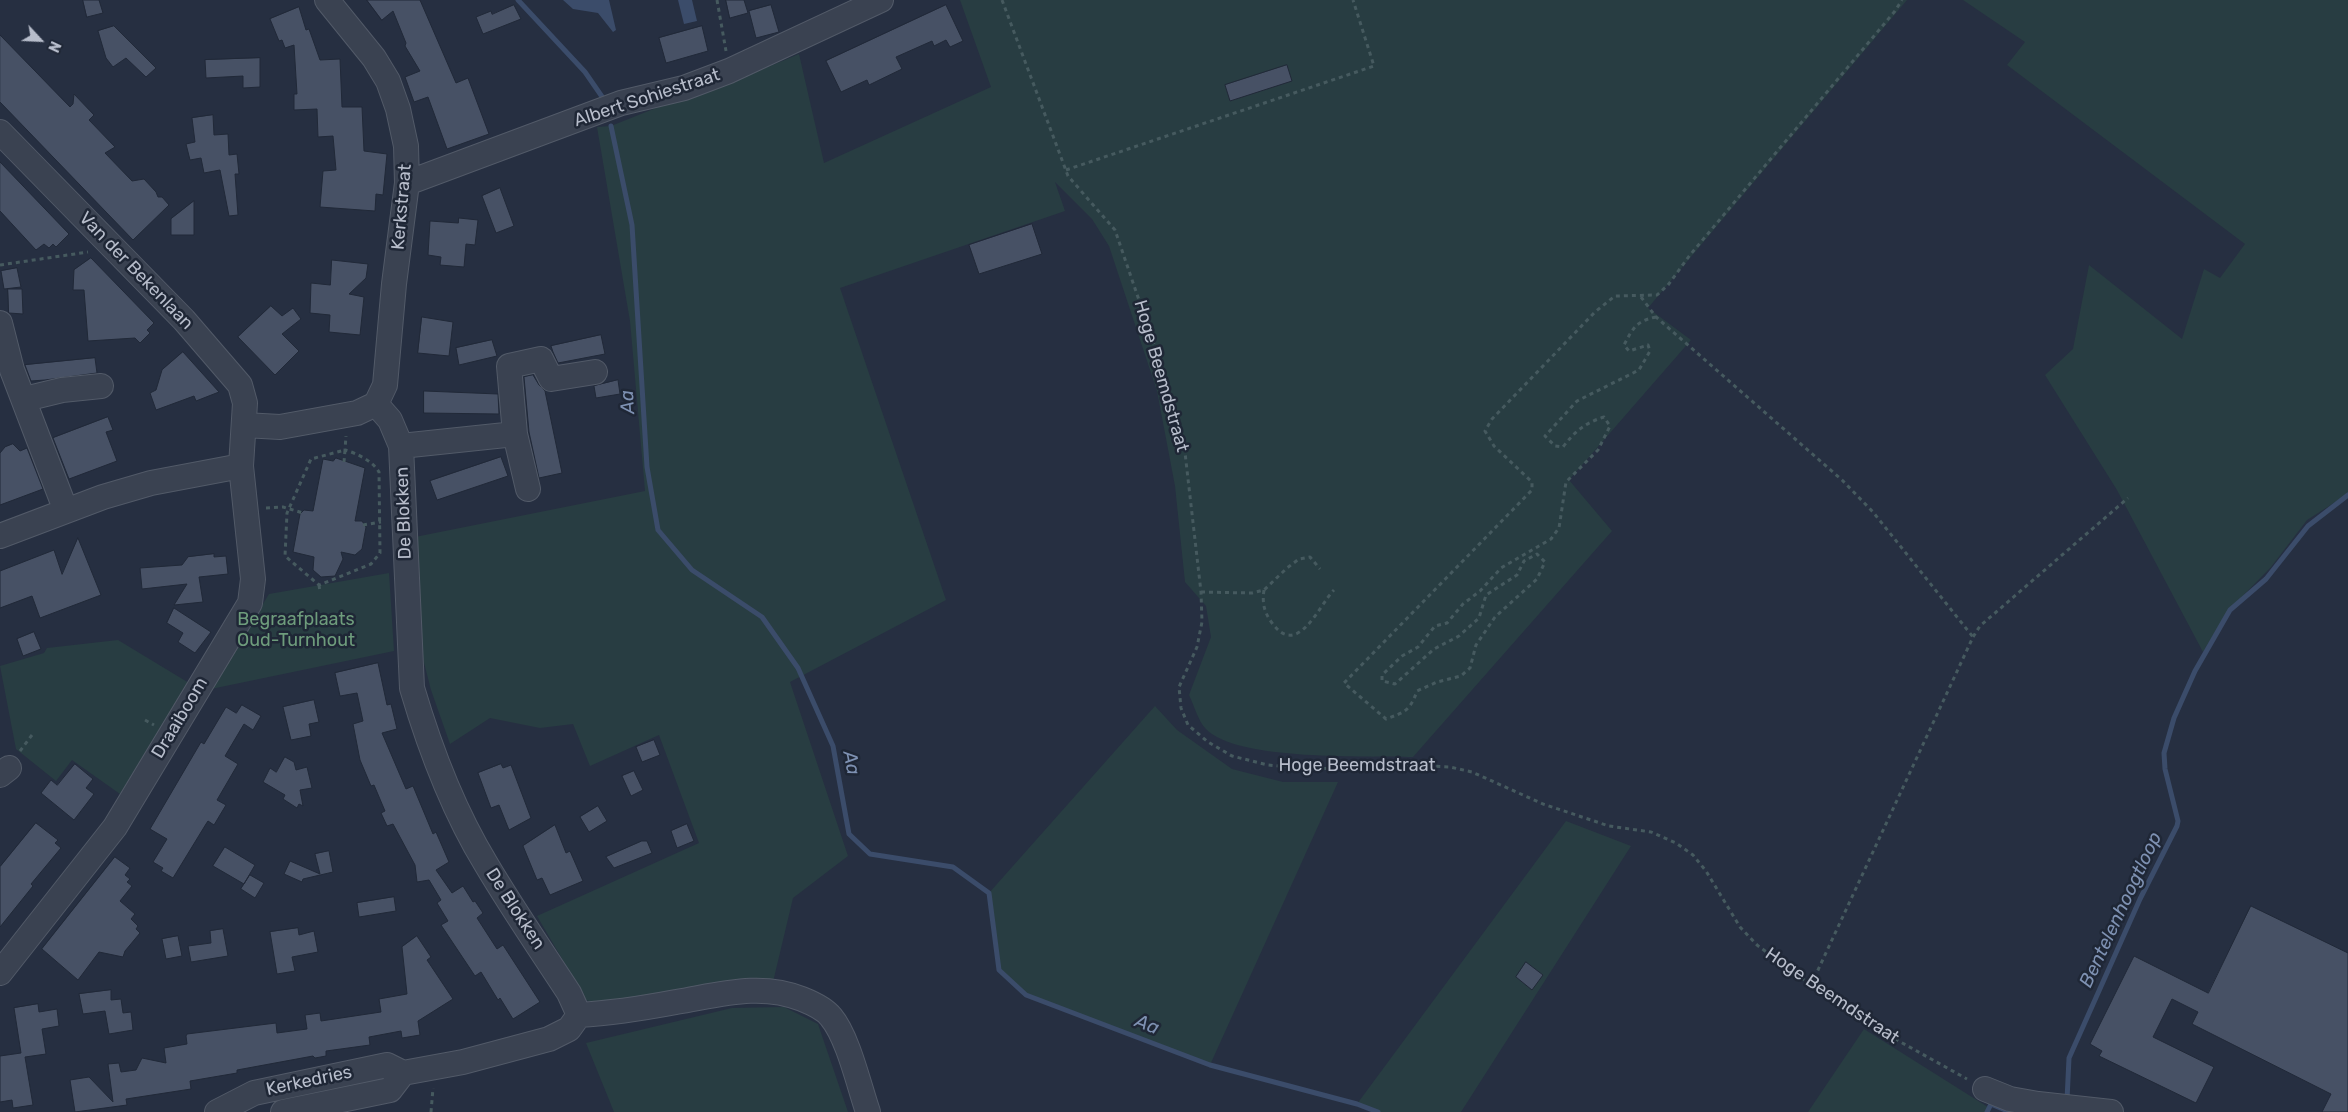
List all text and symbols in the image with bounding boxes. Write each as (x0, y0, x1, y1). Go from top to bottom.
north arrow (15, 15, 65, 65)
text: N (44, 38, 64, 55)
street label: Albert Sohiestraat (571, 64, 723, 132)
street label: Kerkstraat (387, 163, 417, 251)
street label: Van der Bekenlaan (74, 208, 198, 334)
street label: Hoge Beemdstraat (1129, 298, 1193, 454)
water label: Aa (616, 389, 640, 415)
street label: De Blokken (392, 466, 416, 560)
park label: Begraafplaats Oud-Turnhout (237, 609, 355, 652)
street label: Draaiboom (147, 674, 213, 762)
water label: Aa (838, 749, 864, 777)
street label: Hoge Beemdstraat (1278, 755, 1436, 777)
water label: Bentelenhoogtloop (2075, 829, 2167, 991)
street label: De Blokken (481, 864, 549, 954)
street label: Hoge Beemdstraat (1761, 943, 1903, 1049)
water label: Aa (1132, 1010, 1162, 1040)
street label: Kerkedries (264, 1061, 354, 1101)

